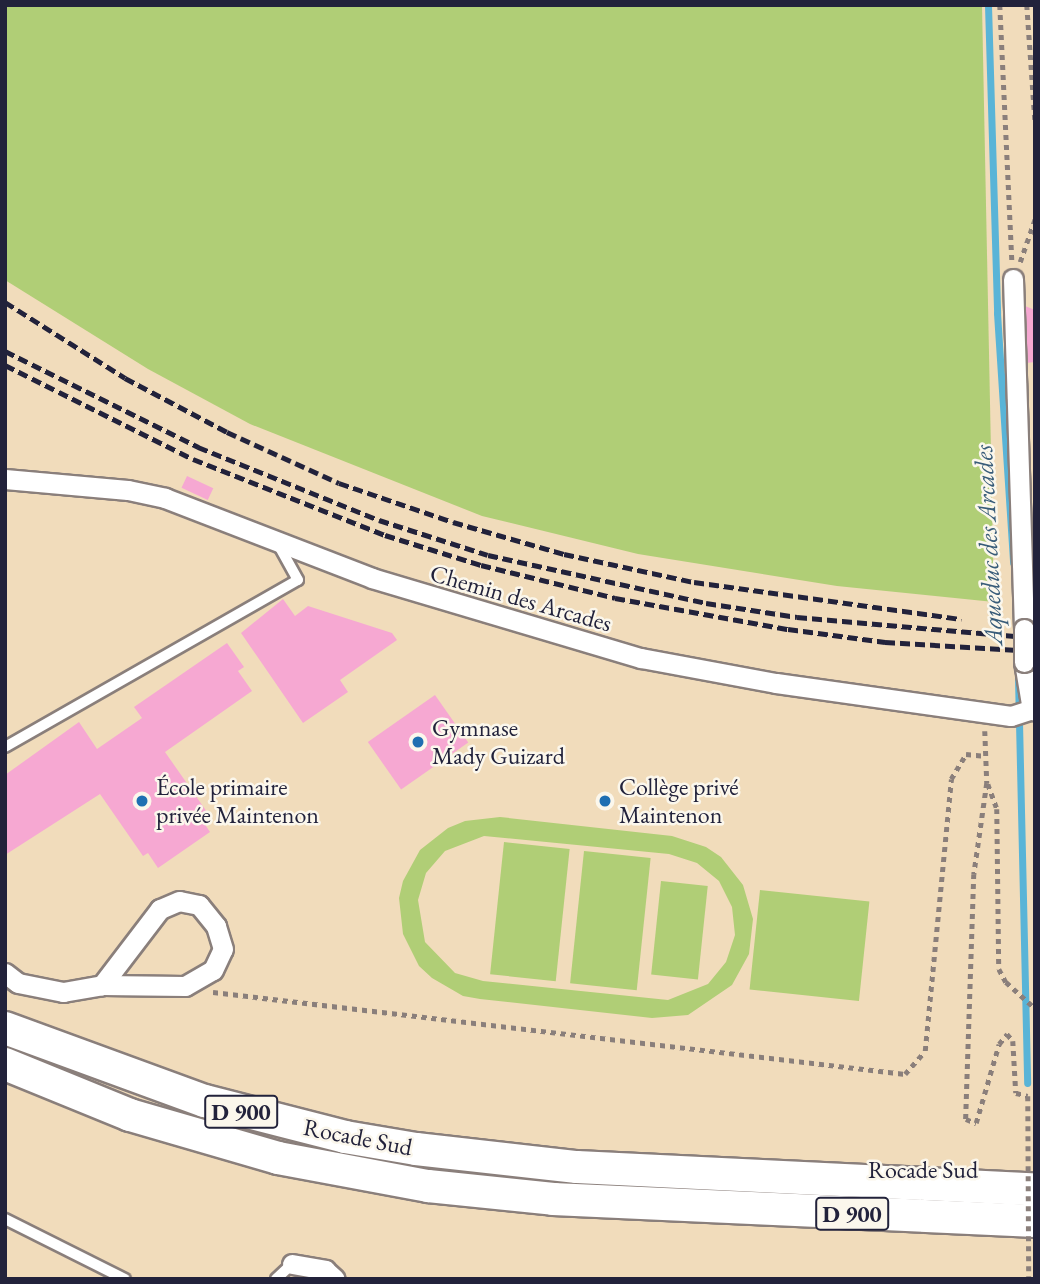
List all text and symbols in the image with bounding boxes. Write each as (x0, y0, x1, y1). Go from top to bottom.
water label: Aqueduc des Arcades (968, 444, 1010, 646)
street label: Chemin des Arcades (427, 558, 615, 638)
place label: Gymnase Mady Guizard (432, 714, 565, 770)
marker: Gymnase Mady Guizard (410, 734, 426, 750)
place label: École primaire privée Maintenon (156, 773, 319, 829)
place label: Collège privé Maintenon (619, 773, 739, 829)
marker: École primaire privée Maintenon (134, 793, 150, 809)
marker: Collège privé Maintenon (597, 793, 613, 809)
road number: D 900 (202, 1092, 280, 1132)
street label: Rocade Sud (301, 1112, 415, 1162)
street label: Rocade Sud (868, 1156, 978, 1184)
road number: D 900 (814, 1194, 890, 1233)

